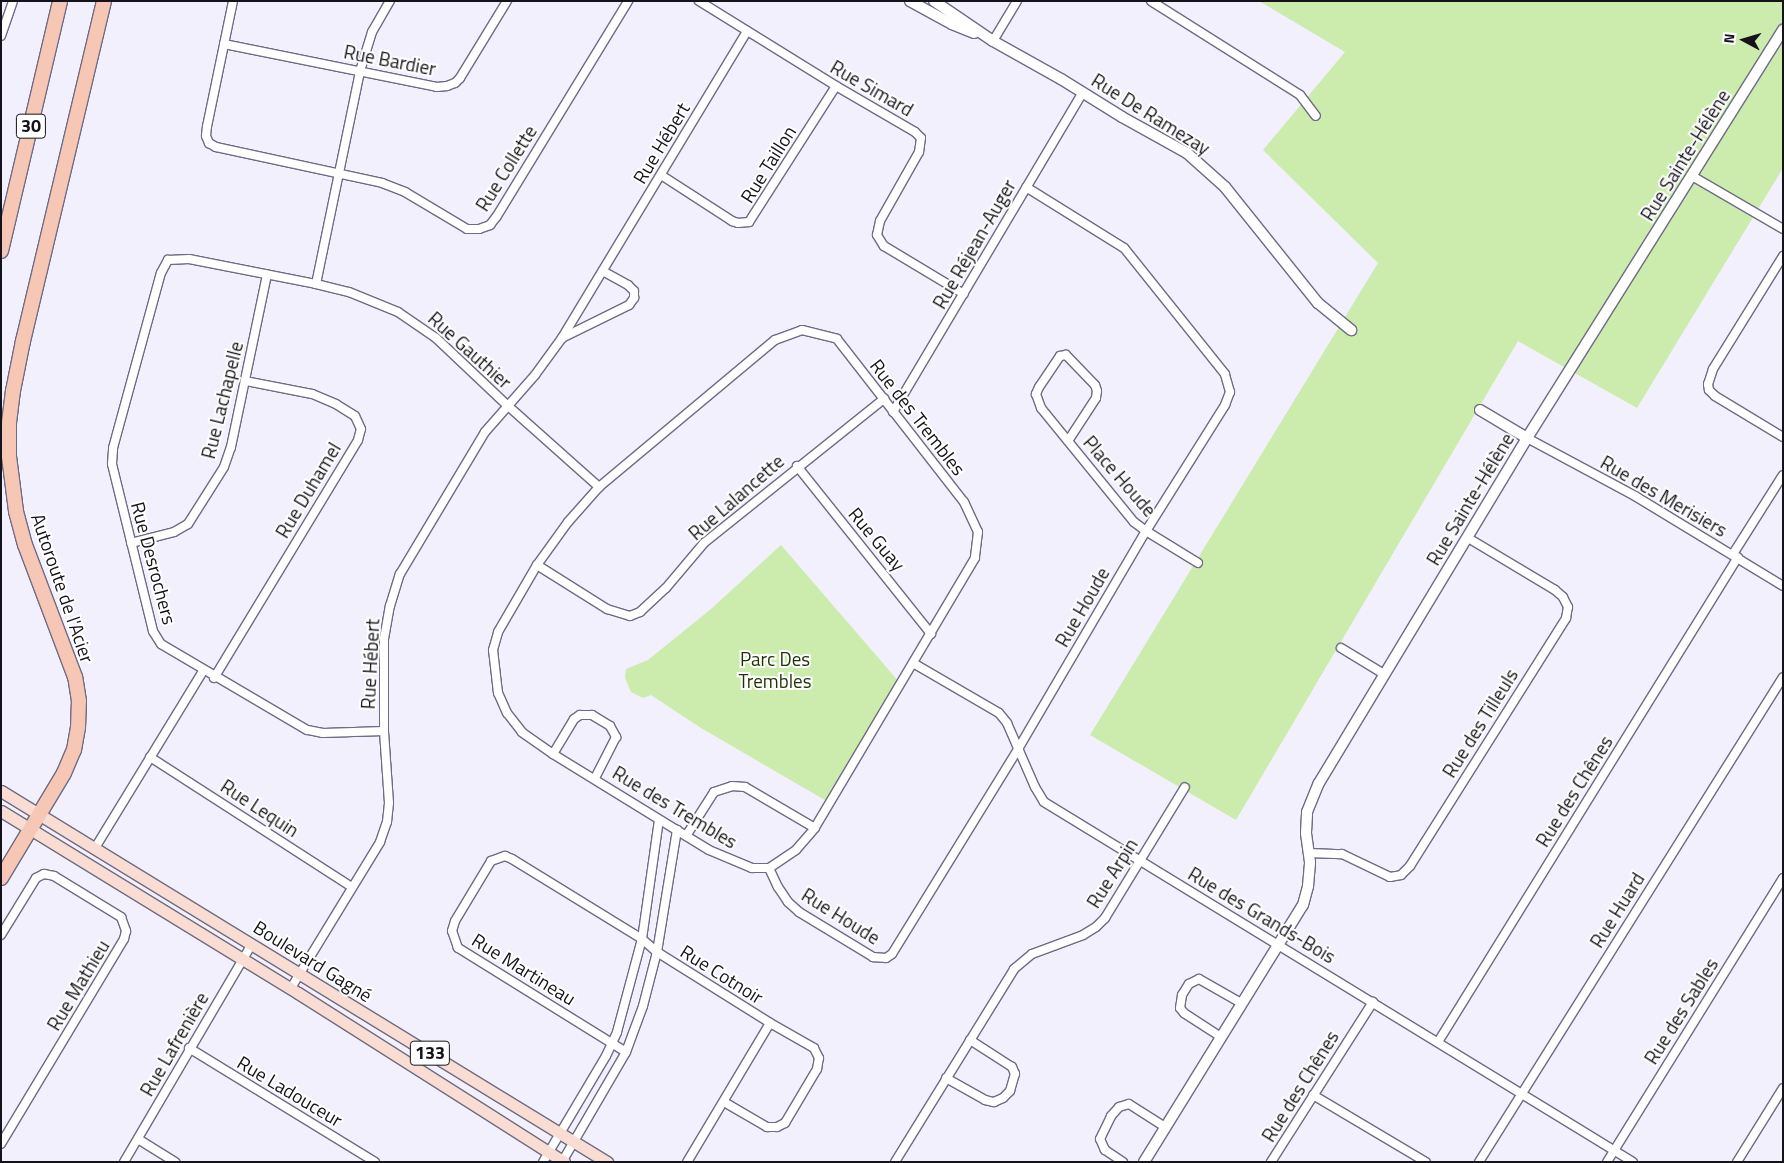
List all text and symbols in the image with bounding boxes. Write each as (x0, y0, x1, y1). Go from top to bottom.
north arrow (1719, 15, 1769, 65)
text: N (1718, 32, 1740, 44)
street label: Rue Bardier (342, 40, 438, 80)
street label: Rue Simard (827, 55, 917, 121)
street label: Rue De Ramezay (1088, 68, 1214, 160)
street label: Rue Sainte-Hélène (1636, 85, 1734, 225)
street label: Rue Hébert (628, 98, 694, 188)
road number: 30 (15, 110, 47, 142)
street label: Rue Collette (471, 121, 541, 215)
street label: Rue Taillon (735, 121, 801, 207)
street label: Rue Réjean-Auger (928, 175, 1020, 313)
street label: Rue Gauthier (424, 307, 516, 393)
street label: Rue Lachapelle (196, 339, 248, 461)
street label: Rue des Trembles (866, 354, 970, 480)
street label: Rue Sainte-Hélène (1422, 429, 1518, 569)
street label: Place Houde (1079, 431, 1161, 521)
street label: Rue Duhamel (271, 438, 345, 542)
street label: Rue Lalancette (684, 449, 788, 545)
street label: Rue des Merisiers (1597, 451, 1731, 541)
street label: Rue Desrochers (127, 499, 181, 627)
street label: Rue Guay (844, 503, 910, 575)
street label: Autoroute de l'Acier (27, 510, 99, 666)
street label: Rue Houde (1050, 563, 1114, 651)
street label: Rue Hébert (356, 618, 384, 710)
park label: Parc Des Trembles (738, 648, 812, 692)
street label: Rue des Tilleuls (1437, 664, 1523, 782)
street label: Rue des Chênes (1531, 731, 1617, 851)
street label: Rue des Trembles (609, 761, 741, 853)
street label: Rue Lequin (217, 774, 303, 842)
street label: Rue Arpin (1082, 834, 1142, 912)
street label: Rue des Grands-Bois (1184, 862, 1340, 968)
street label: Rue Huard (1585, 868, 1649, 952)
street label: Rue Houde (798, 883, 884, 949)
street label: Boulevard Gagné (250, 915, 376, 1007)
street label: Rue Martineau (468, 928, 580, 1010)
street label: Rue Mathieu (42, 936, 114, 1034)
street label: Rue Cotnoir (676, 940, 768, 1008)
street label: Rue des Sables (1639, 954, 1723, 1068)
street label: Rue Lafrenière (135, 988, 213, 1100)
street label: Rue des Chênes (1257, 1026, 1343, 1146)
road number: 133 (409, 1038, 451, 1068)
street label: Rue Ladouceur (233, 1051, 347, 1131)

